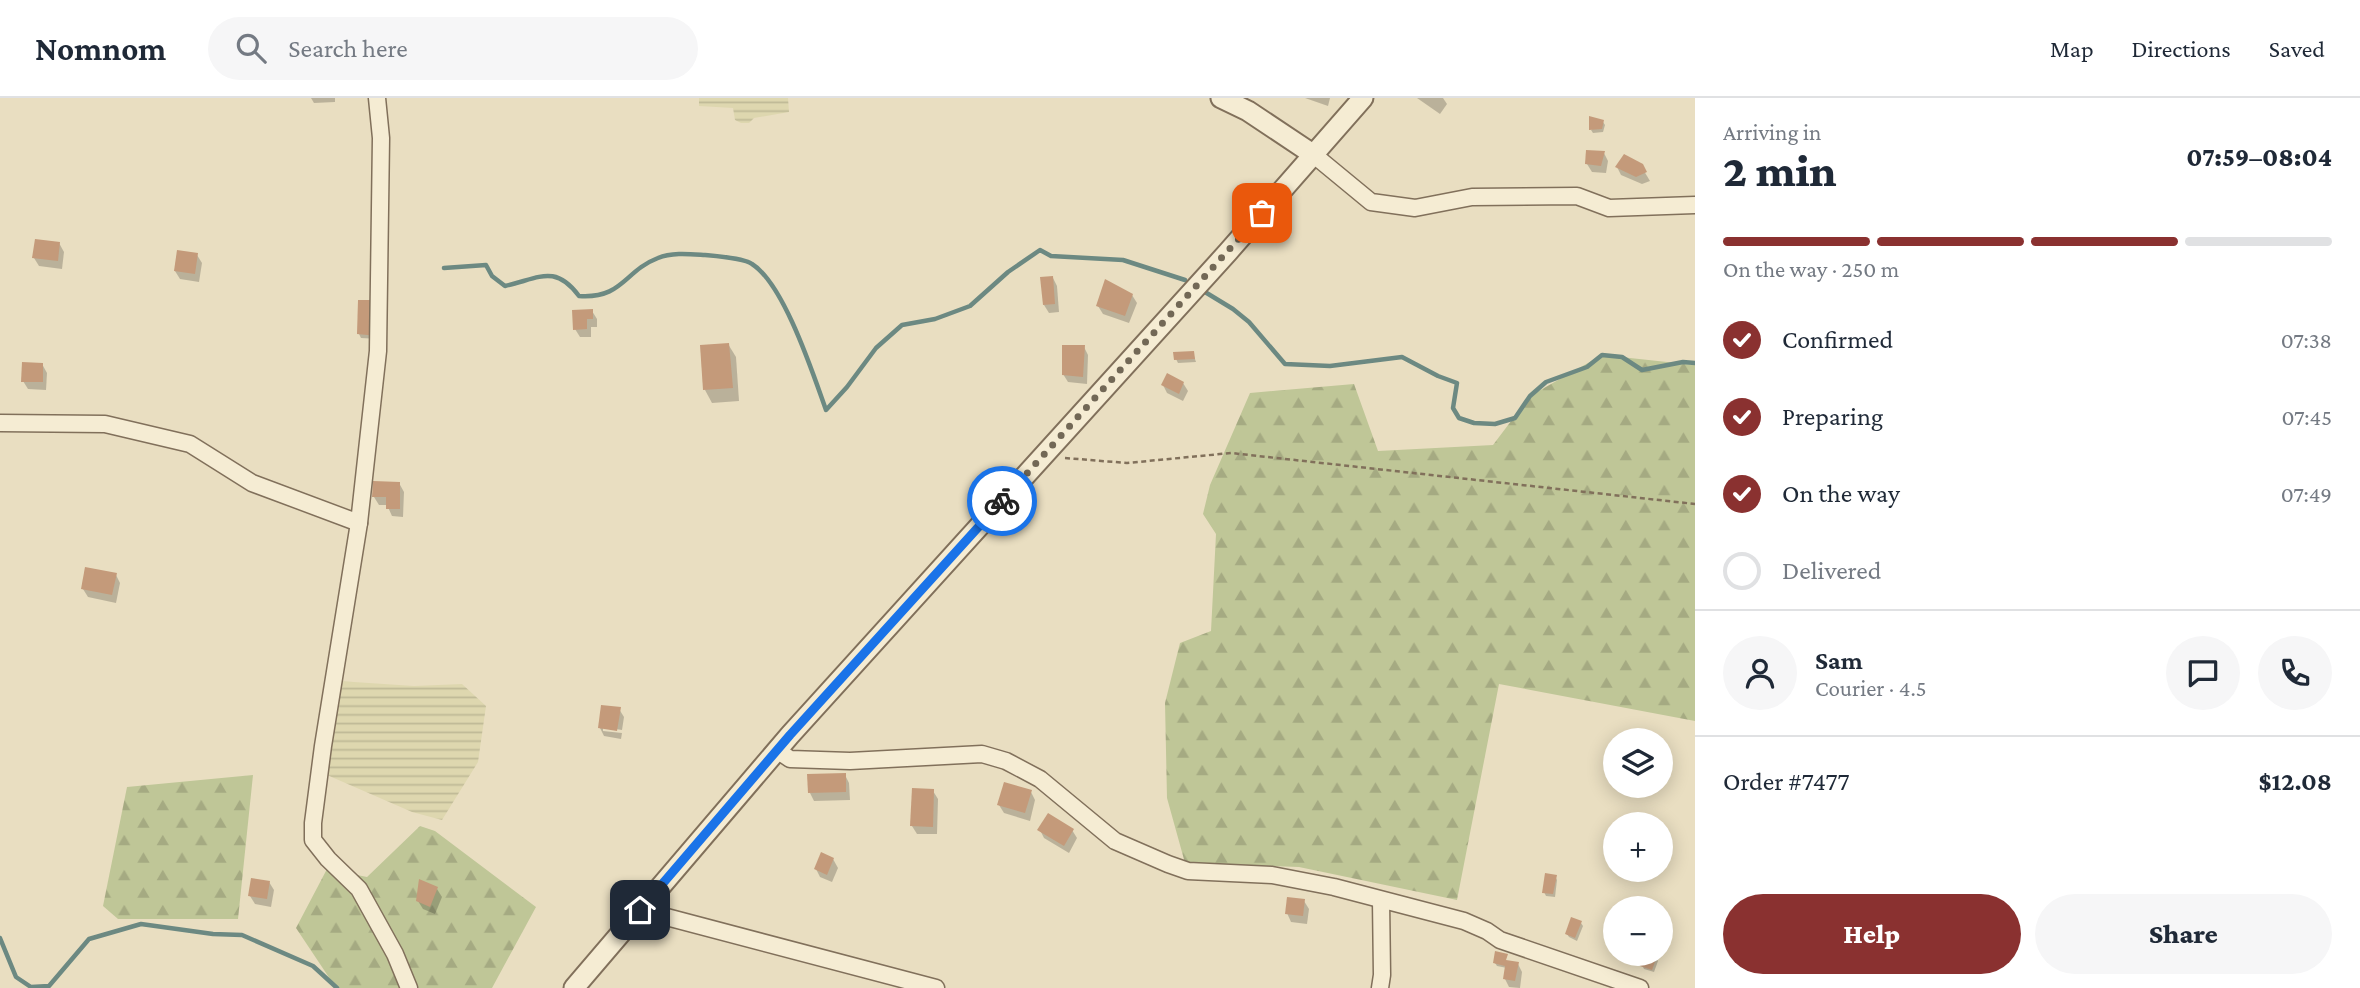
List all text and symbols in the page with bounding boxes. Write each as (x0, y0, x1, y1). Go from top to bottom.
search box (208, 17, 698, 80)
icon: search (232, 29, 270, 67)
text: Nomnom (35, 30, 166, 67)
text: Search here (288, 34, 408, 63)
text: Map (2050, 35, 2094, 62)
text: Directions (2132, 35, 2231, 62)
text: Saved (2269, 35, 2325, 62)
text: Arriving in (1723, 119, 1821, 145)
text: 07:59–08:04 (2186, 143, 2332, 172)
text: 2 min (1723, 145, 1837, 196)
pin (1232, 183, 1292, 243)
icon: bag (1243, 194, 1281, 232)
text: On the way · 250 m (1723, 256, 1899, 282)
icon: check (1723, 321, 1761, 359)
text: Confirmed (1782, 325, 1893, 354)
text: 07:38 (2281, 327, 2332, 353)
icon: check (1723, 398, 1761, 436)
text: Preparing (1782, 402, 1883, 431)
text: 07:45 (2282, 404, 2332, 430)
courier (967, 466, 1037, 536)
icon: check (1723, 475, 1761, 513)
text: On the way (1782, 479, 1900, 508)
text: 07:49 (2281, 481, 2332, 507)
icon: bike (983, 482, 1021, 520)
text: Delivered (1782, 556, 1881, 585)
button: person (1723, 636, 1797, 710)
button: chat (2166, 636, 2240, 710)
button: phone (2258, 636, 2332, 710)
text: Sam (1815, 646, 1863, 675)
text: Courier · 4.5 (1815, 675, 1927, 701)
map controls (1603, 728, 1673, 966)
button: layers (1603, 728, 1673, 798)
text: Order #7477 (1723, 767, 1849, 796)
text: $12.08 (2258, 767, 2332, 796)
button: + (1603, 812, 1673, 882)
pin (610, 880, 670, 940)
icon: home (621, 891, 659, 929)
button: Help (1723, 894, 2021, 974)
button: Share (2035, 894, 2332, 974)
button: − (1603, 896, 1673, 966)

